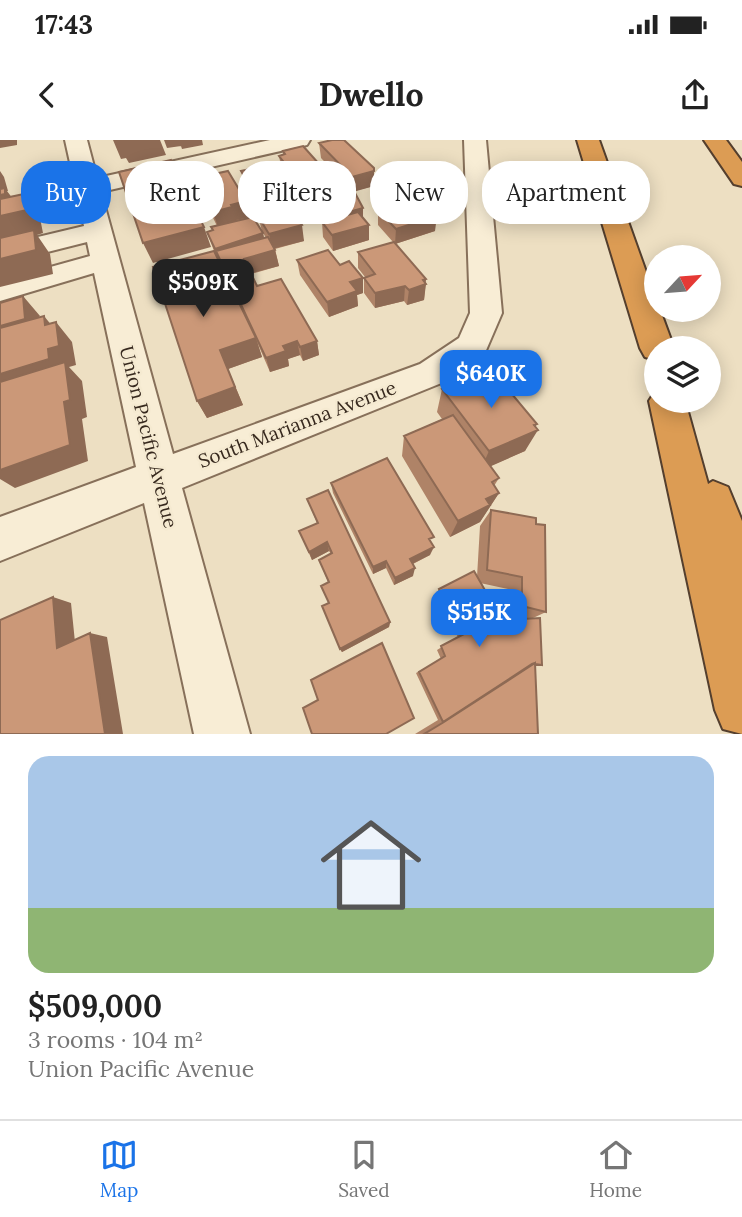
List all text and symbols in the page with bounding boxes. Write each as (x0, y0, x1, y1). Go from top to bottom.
text: 17:43 (35, 8, 93, 41)
text: Dwello (318, 74, 424, 115)
icon: back (28, 76, 66, 114)
icon: share (676, 76, 714, 114)
chip: Buy (21, 161, 111, 224)
chip: Rent (125, 161, 224, 224)
chip: Filters (238, 161, 356, 224)
chip: New (370, 161, 468, 224)
chip: Apartment (482, 161, 650, 224)
north arrow (644, 245, 721, 322)
map controls (644, 245, 721, 413)
pin: $509K (154, 260, 252, 319)
text: $509K (168, 267, 238, 296)
button: layers (644, 336, 721, 413)
street label: Union Pacific Avenue (115, 343, 183, 531)
pin: $640K (442, 350, 540, 410)
text: $640K (456, 358, 526, 387)
street label: South Marianna Avenue (195, 375, 399, 473)
pin: $515K (430, 589, 528, 649)
text: $515K (447, 597, 511, 626)
icon: home (308, 802, 434, 928)
text: $509,000 (28, 987, 162, 1025)
text: 3 rooms · 104 m² (28, 1025, 203, 1054)
text: Union Pacific Avenue (28, 1054, 254, 1083)
tab: Map (100, 1136, 138, 1202)
tab: Saved (338, 1136, 390, 1202)
tab: Home (589, 1136, 642, 1202)

